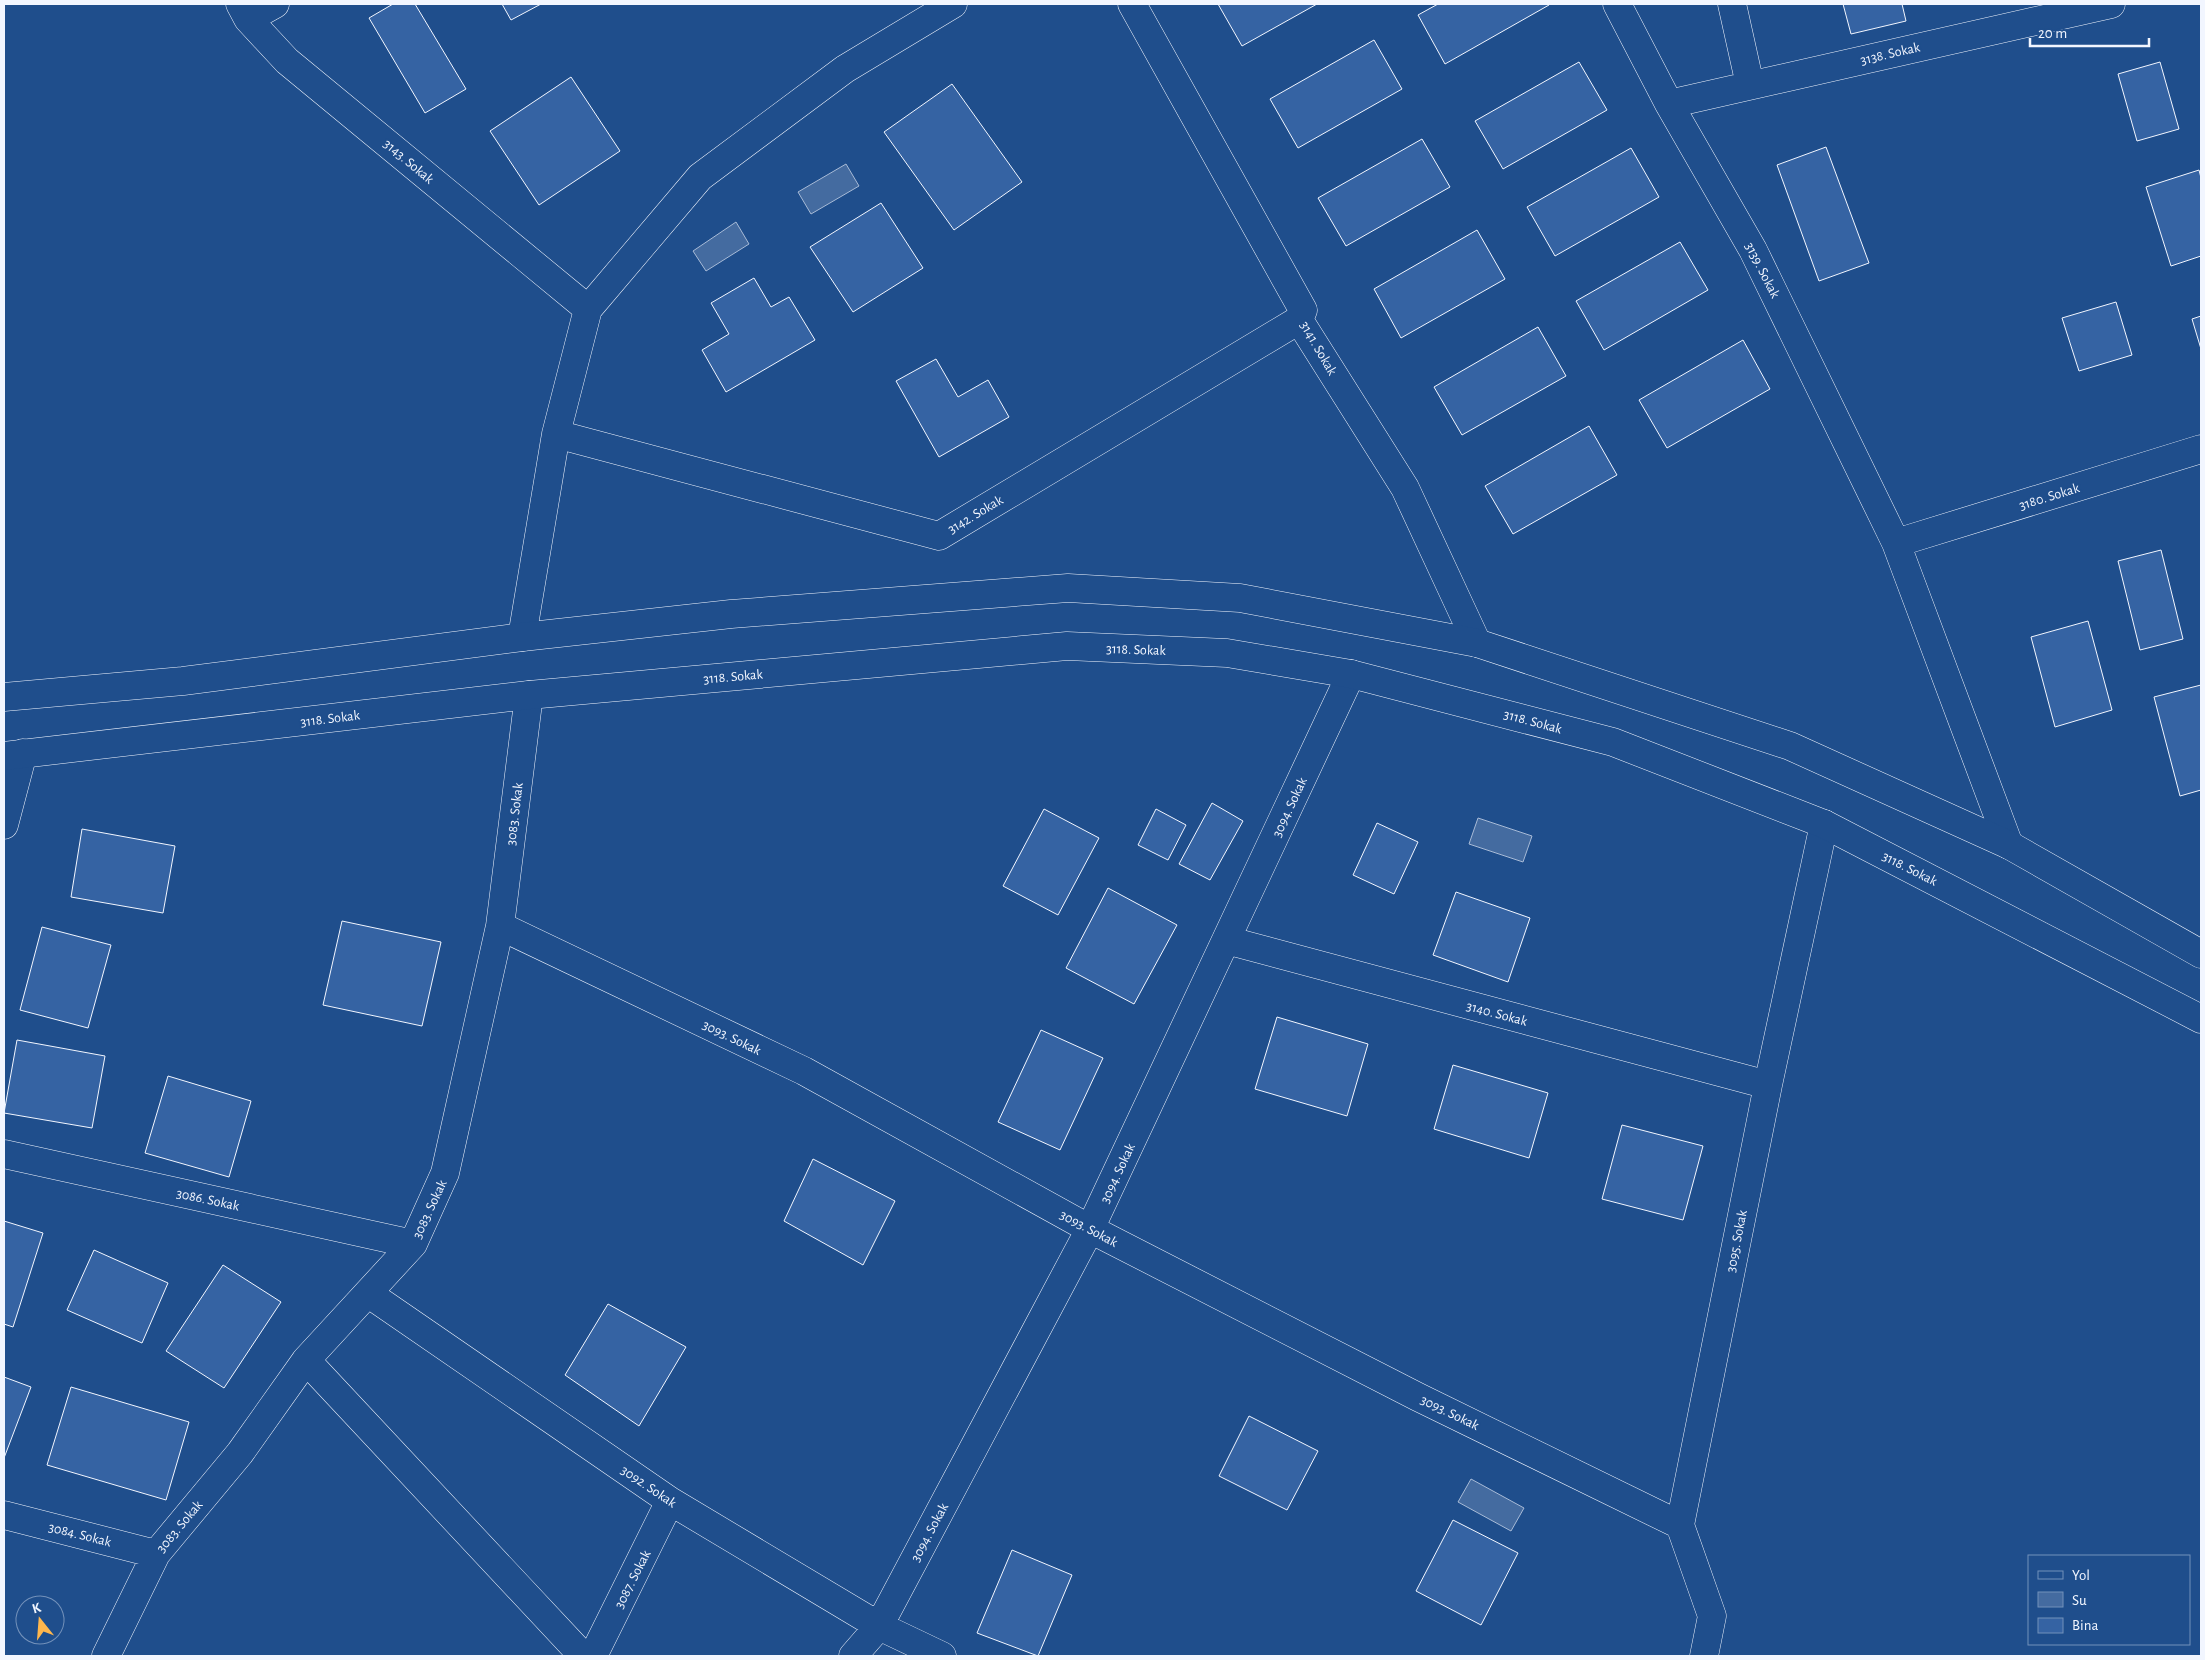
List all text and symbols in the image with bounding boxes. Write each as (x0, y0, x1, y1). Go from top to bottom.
scale bar (2030, 15, 2149, 47)
text: 20 m (2038, 26, 2067, 41)
street label: 3138. Sokak (1859, 40, 1922, 68)
street label: 3143. Sokak (381, 137, 437, 187)
street label: 3139. Sokak (1742, 240, 1782, 301)
street label: 3141. Sokak (1297, 319, 1339, 378)
street label: 3180. Sokak (2017, 481, 2082, 513)
street label: 3142. Sokak (946, 493, 1006, 537)
street label: 3118. Sokak (1106, 642, 1167, 658)
street label: 3118. Sokak (703, 667, 764, 687)
street label: 3118. Sokak (1502, 707, 1564, 737)
street label: 3118. Sokak (300, 708, 361, 730)
street label: 3094. Sokak (1270, 775, 1310, 839)
street label: 3083. Sokak (504, 781, 526, 846)
street label: 3118. Sokak (1880, 849, 1940, 889)
street label: 3140. Sokak (1465, 999, 1529, 1029)
street label: 3093. Sokak (700, 1018, 764, 1058)
street label: 3094. Sokak (1098, 1141, 1138, 1205)
street label: 3083. Sokak (410, 1177, 450, 1241)
street label: 3086. Sokak (175, 1186, 241, 1214)
street label: 3093. Sokak (1057, 1208, 1120, 1250)
street label: 3095. Sokak (1724, 1208, 1750, 1274)
street label: 3093. Sokak (1418, 1393, 1482, 1433)
street label: 3092. Sokak (618, 1463, 679, 1511)
street label: 3083. Sokak (154, 1497, 206, 1555)
street label: 3094. Sokak (909, 1500, 951, 1564)
street label: 3084. Sokak (47, 1520, 113, 1550)
street label: 3087. Sokak (612, 1548, 654, 1611)
legend (2028, 1555, 2190, 1645)
text: Yol (2072, 1568, 2090, 1583)
text: Su (2072, 1593, 2087, 1608)
north arrow (15, 1595, 65, 1645)
text: K (31, 1600, 43, 1616)
text: Bina (2072, 1618, 2098, 1633)

